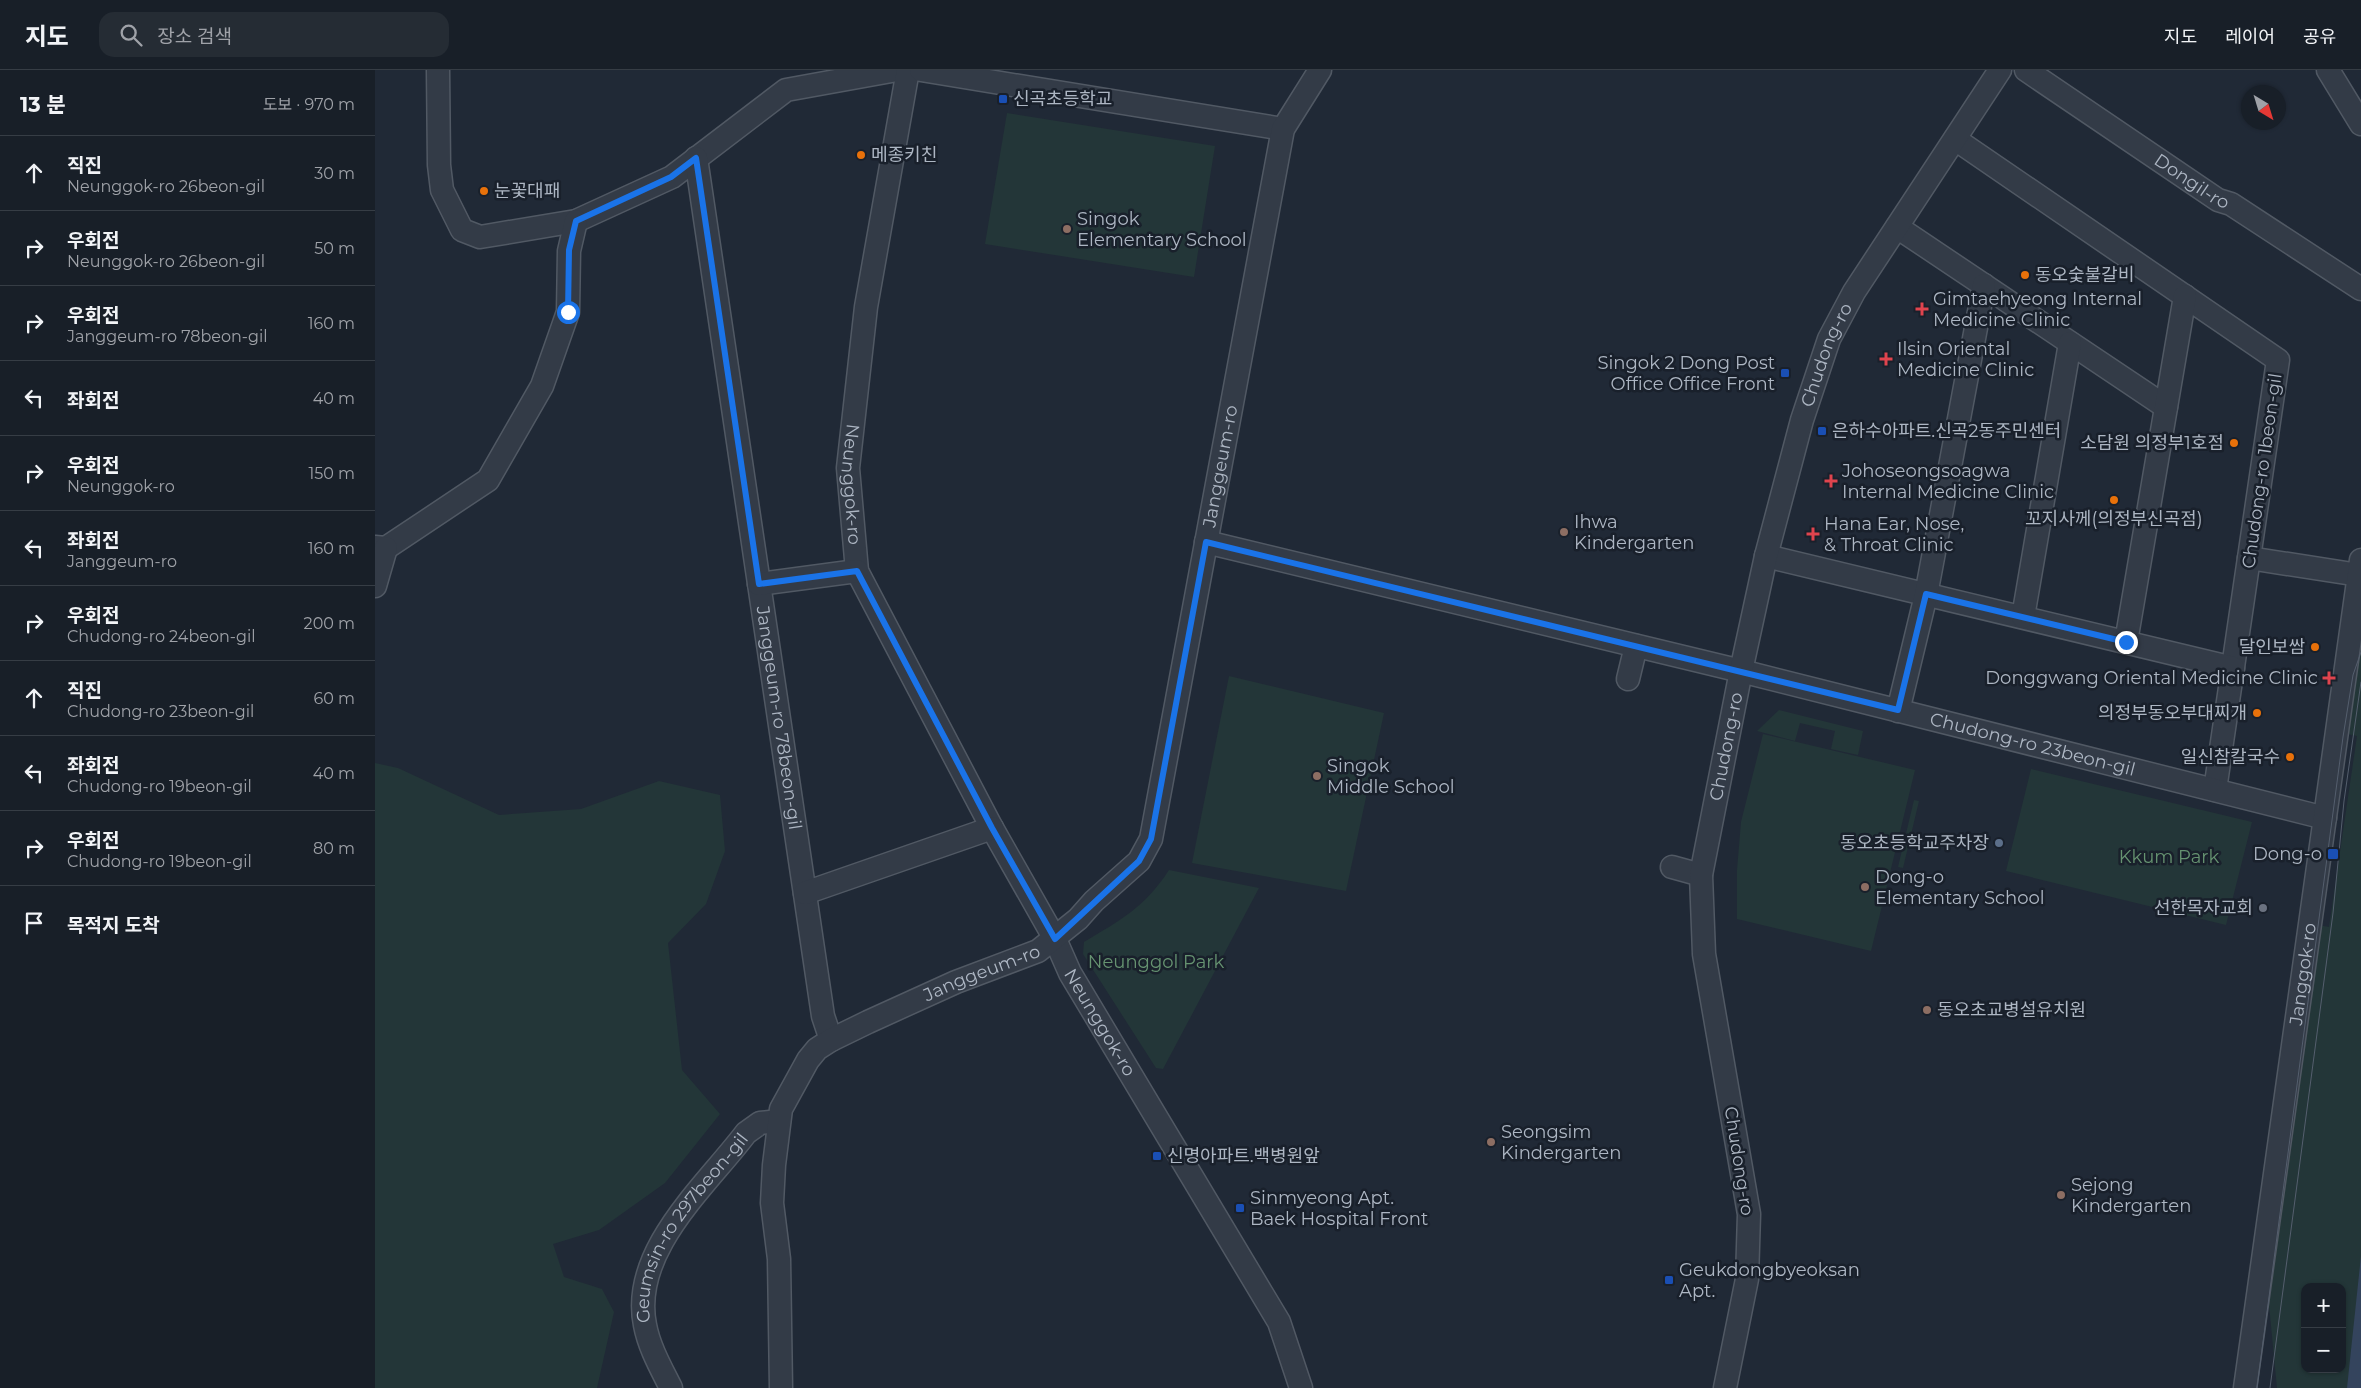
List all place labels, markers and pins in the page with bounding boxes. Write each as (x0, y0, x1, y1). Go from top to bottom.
place label: 신곡초등학교 (1013, 88, 1112, 110)
marker: 신곡초등학교 (997, 93, 1009, 105)
place label: 메종키친 (871, 144, 937, 166)
marker: 메종키친 (855, 149, 867, 161)
place label: 눈꽃대패 (494, 180, 560, 202)
marker: 눈꽃대패 (478, 185, 490, 197)
place label: Singok Elementary School (1077, 208, 1247, 251)
marker: Singok Elementary School (1061, 223, 1073, 235)
place label: 동오숯불갈비 (2035, 264, 2134, 286)
marker: 동오숯불갈비 (2019, 269, 2031, 281)
place label: Gimtaehyeong Internal Medicine Clinic (1933, 288, 2142, 331)
marker: Gimtaehyeong Internal Medicine Clinic (1915, 302, 1929, 316)
place label: Ilsin Oriental Medicine Clinic (1897, 338, 2034, 381)
place label: Singok 2 Dong Post Office Office Front (1597, 352, 1775, 395)
marker: Ilsin Oriental Medicine Clinic (1879, 352, 1893, 366)
marker: Singok 2 Dong Post Office Office Front (1779, 367, 1791, 379)
place label: 은하수아파트.신곡2동주민센터 (1832, 420, 2061, 442)
marker: 은하수아파트.신곡2동주민센터 (1816, 425, 1828, 437)
place label: 소담원 의정부1호점 (2080, 432, 2224, 454)
marker: 소담원 의정부1호점 (2228, 437, 2240, 449)
place label: Johoseongsoagwa Internal Medicine Clinic (1841, 460, 2054, 503)
marker: Johoseongsoagwa Internal Medicine Clinic (1824, 474, 1838, 488)
marker: 꼬지사께(의정부신곡점) (2108, 494, 2120, 506)
place label: 꼬지사께(의정부신곡점) (2025, 508, 2203, 530)
place label: Ihwa Kindergarten (1574, 511, 1694, 554)
place label: Hana Ear, Nose, & Throat Clinic (1824, 513, 1964, 556)
marker: Ihwa Kindergarten (1558, 526, 1570, 538)
marker: Hana Ear, Nose, & Throat Clinic (1806, 527, 1820, 541)
place label: 달인보쌈 (2239, 636, 2305, 658)
marker: 달인보쌈 (2309, 641, 2321, 653)
place label: Donggwang Oriental Medicine Clinic (1985, 667, 2318, 689)
marker: Donggwang Oriental Medicine Clinic (2322, 671, 2336, 685)
place label: 의정부동오부대찌개 (2098, 702, 2247, 724)
marker: 의정부동오부대찌개 (2251, 707, 2263, 719)
place label: 일신참칼국수 (2181, 746, 2280, 768)
marker: 일신참칼국수 (2284, 751, 2296, 763)
place label: Singok Middle School (1327, 755, 1455, 798)
marker: Singok Middle School (1311, 770, 1323, 782)
place label: 동오초등학교주차장 (1840, 832, 1989, 854)
marker: 동오초등학교주차장 (1993, 837, 2005, 849)
place label: Dong-o (2253, 843, 2322, 865)
marker: Dong-o (2326, 847, 2340, 861)
place label: Dong-o Elementary School (1875, 866, 2045, 909)
marker: Dong-o Elementary School (1859, 881, 1871, 893)
place label: 선한목자교회 (2154, 897, 2253, 919)
marker: 선한목자교회 (2257, 902, 2269, 914)
place label: 동오초교병설유치원 (1937, 999, 2086, 1021)
marker: 동오초교병설유치원 (1921, 1004, 1933, 1016)
place label: Seongsim Kindergarten (1501, 1121, 1621, 1164)
marker: Seongsim Kindergarten (1485, 1136, 1497, 1148)
place label: 신명아파트.백병원앞 (1167, 1145, 1320, 1167)
marker: 신명아파트.백병원앞 (1151, 1150, 1163, 1162)
place label: Sejong Kindergarten (2071, 1174, 2191, 1217)
place label: Sinmyeong Apt. Baek Hospital Front (1250, 1187, 1428, 1230)
marker: Sejong Kindergarten (2055, 1189, 2067, 1201)
marker: Sinmyeong Apt. Baek Hospital Front (1234, 1202, 1246, 1214)
place label: Geukdongbyeoksan Apt. (1679, 1259, 1860, 1302)
marker: Geukdongbyeoksan Apt. (1663, 1274, 1675, 1286)

